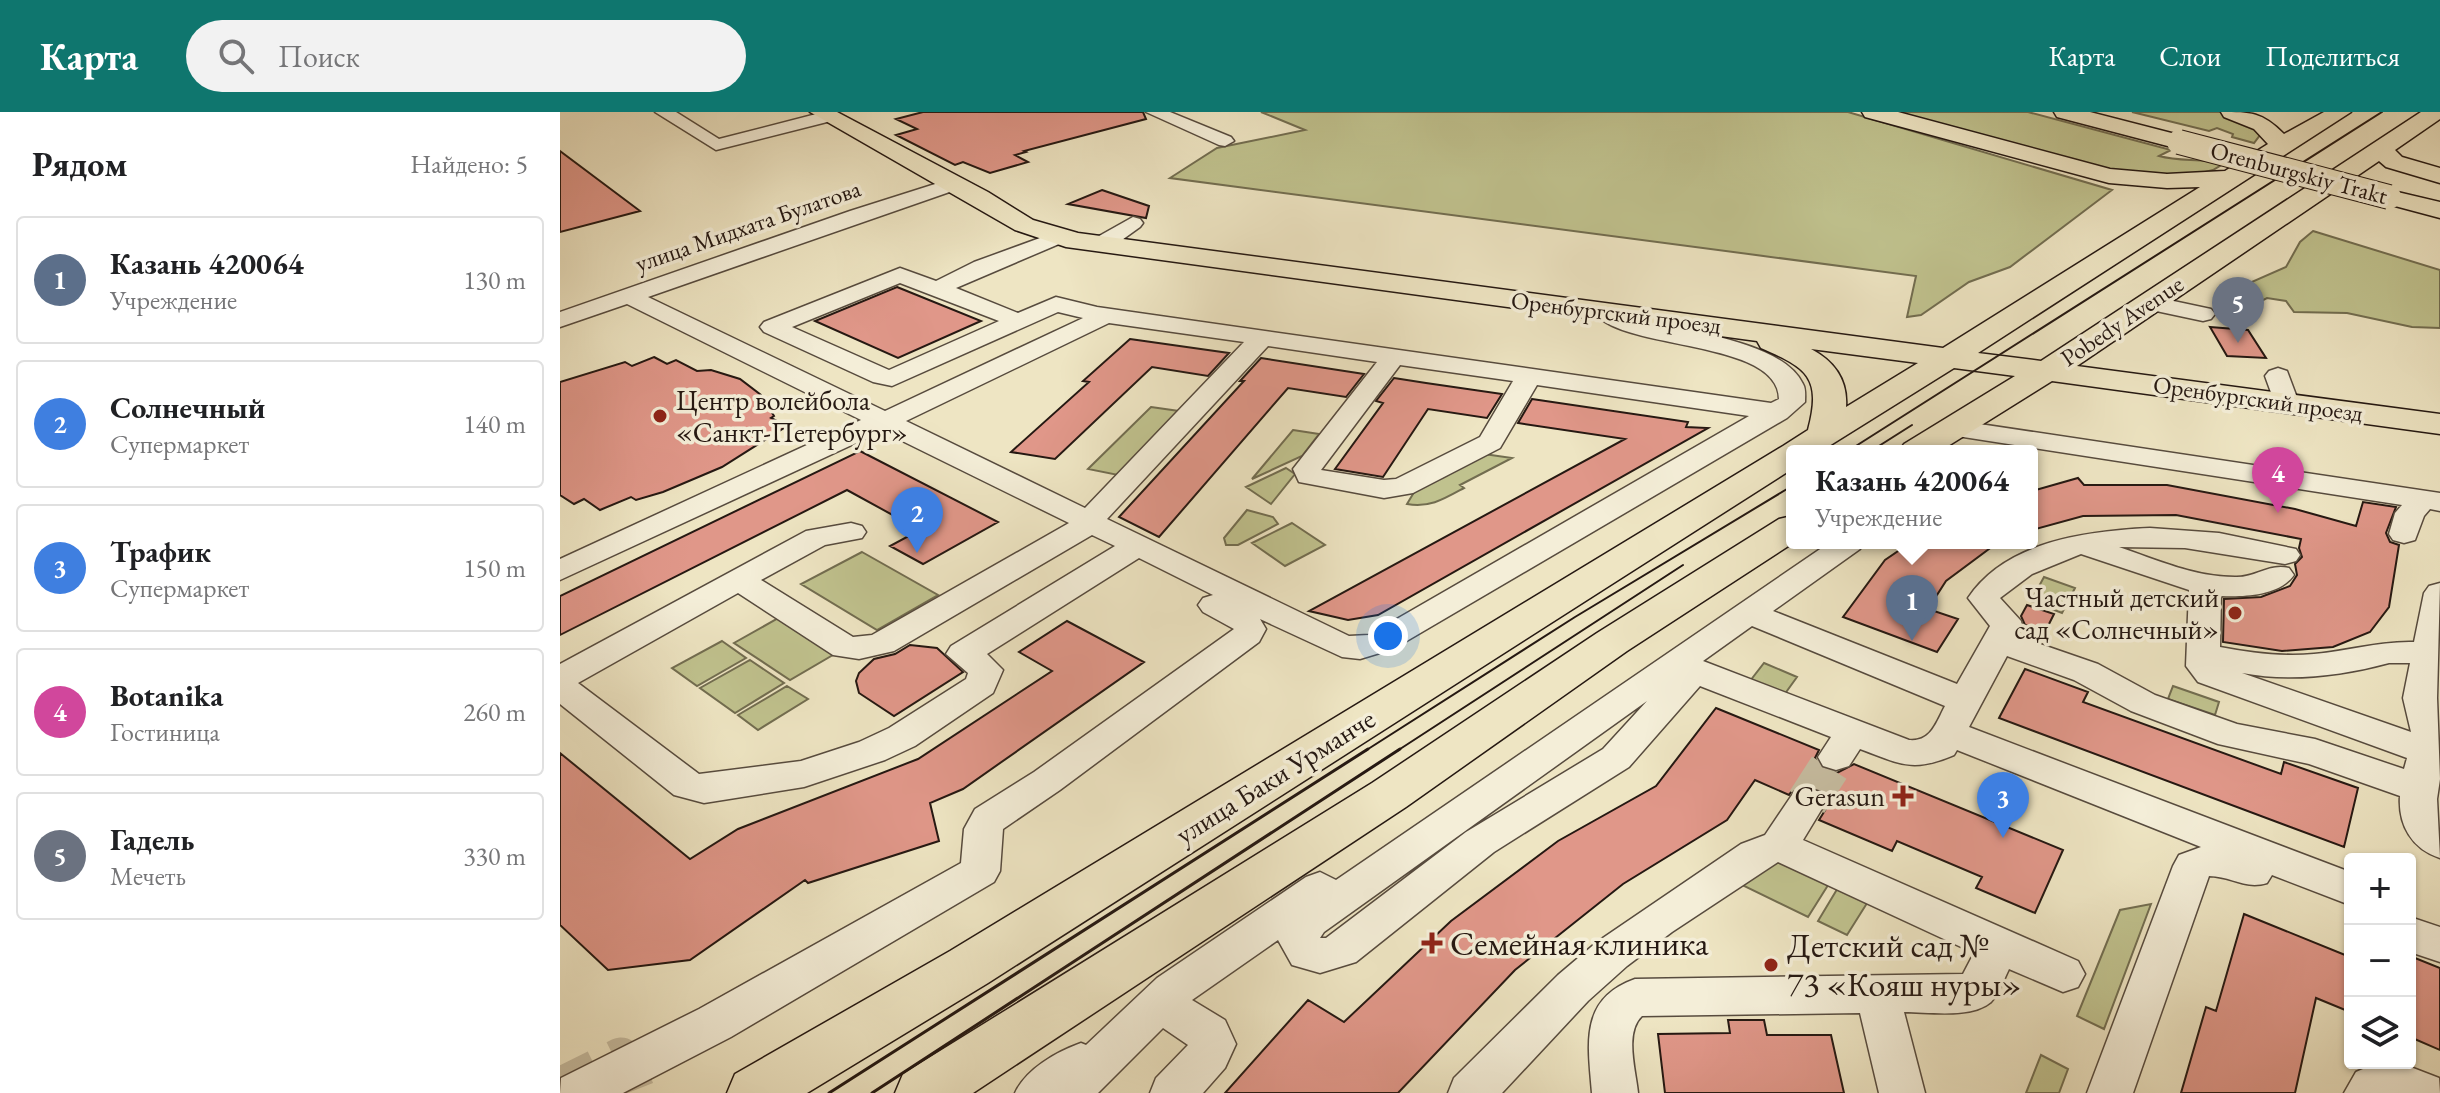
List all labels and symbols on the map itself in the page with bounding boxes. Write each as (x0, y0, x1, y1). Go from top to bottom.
street label: Orenburgskiy Trakt (2207, 134, 2392, 211)
street label: улица Мидхата Булатова (631, 172, 865, 279)
street label: Pobedy Avenue (2054, 268, 2189, 373)
pin: 5 (2212, 277, 2264, 343)
street label: Оренбургский проезд (1509, 284, 1723, 341)
street label: Оренбургский проезд (2151, 368, 2365, 429)
place label: Центр волейбола «Санкт-Петербург» (676, 382, 908, 450)
marker: Центр волейбола «Санкт-Петербург» (651, 407, 669, 425)
pin: 4 (2252, 447, 2304, 513)
pin: 2 (891, 487, 943, 553)
pin: 1 (1886, 575, 1938, 641)
place label: Частный детский сад «Солнечный» (2014, 579, 2219, 647)
marker: Частный детский сад «Солнечный» (2226, 604, 2244, 622)
your location (1368, 616, 1408, 656)
street label: улица Баки Урманче (1169, 700, 1382, 852)
pin: 3 (1977, 772, 2029, 838)
place label: Gerasun (1795, 778, 1885, 814)
marker: Gerasun (1892, 785, 1914, 807)
place label: Семейная клиника (1450, 921, 1709, 965)
place label: Детский сад № 73 «Кояш нуры» (1787, 923, 2022, 1006)
marker: Семейная клиника (1421, 932, 1443, 954)
marker: Детский сад № 73 «Кояш нуры» (1762, 956, 1780, 974)

